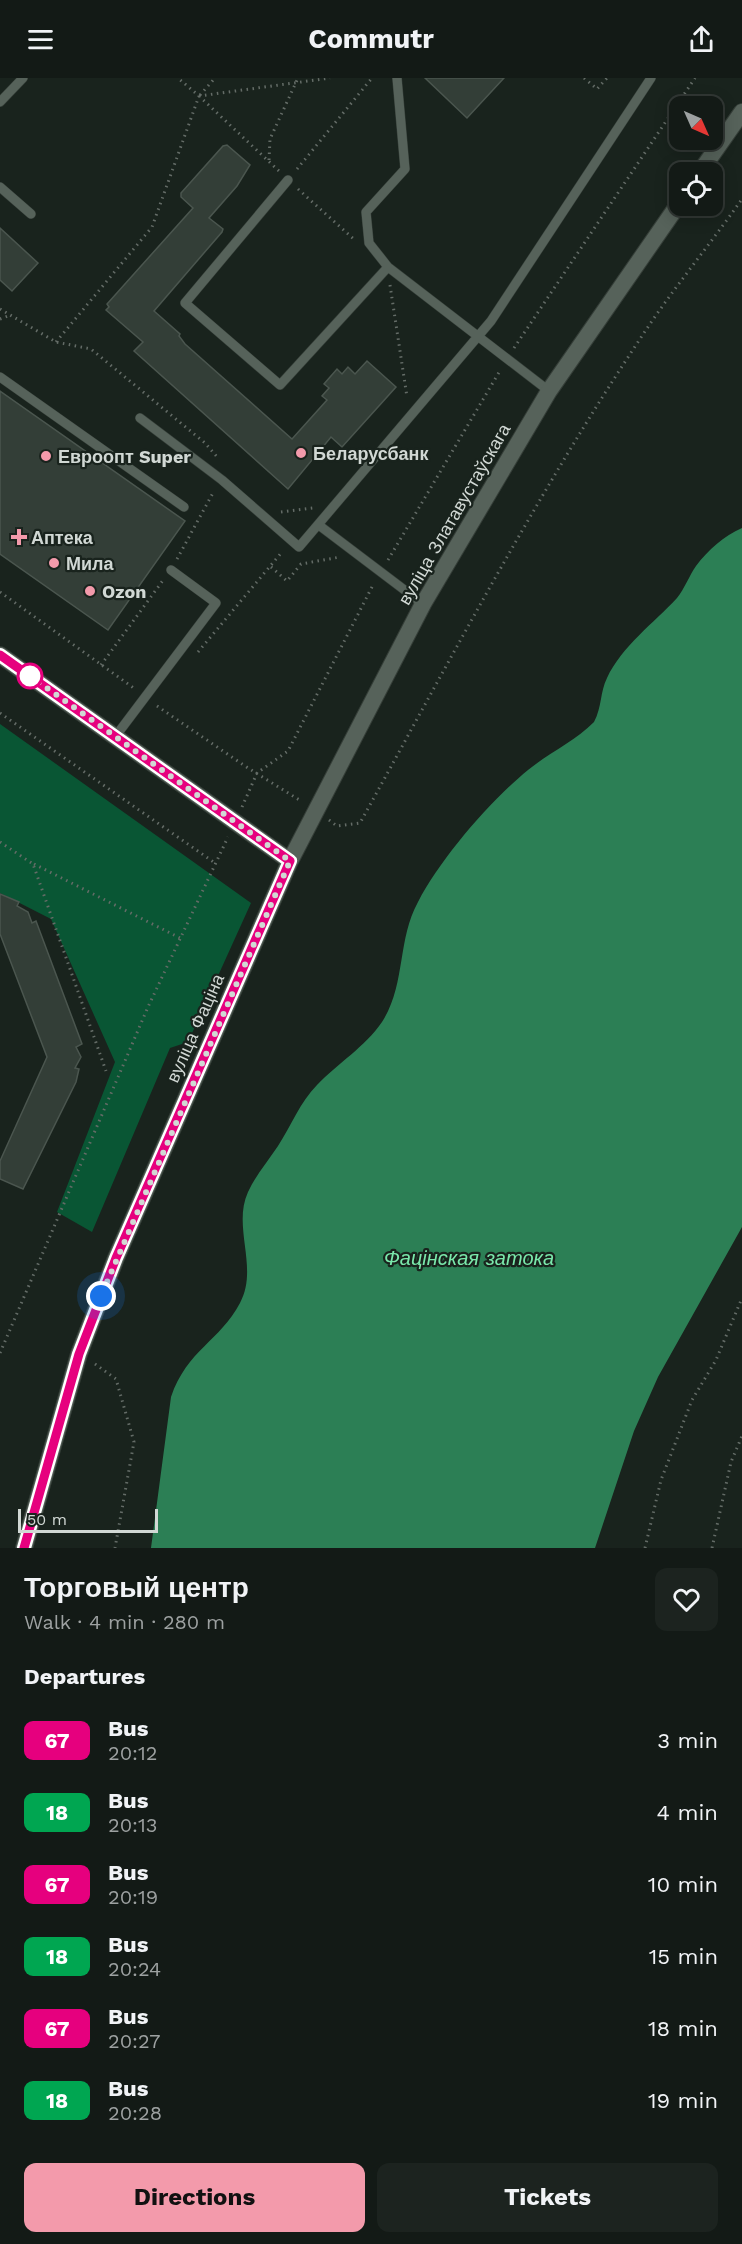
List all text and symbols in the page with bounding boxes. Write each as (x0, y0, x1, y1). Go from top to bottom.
icon: menu (24, 23, 57, 56)
text: Commutr (308, 23, 434, 55)
icon: share (685, 23, 718, 56)
north arrow (669, 96, 723, 150)
map controls (669, 96, 723, 216)
button: locate (669, 162, 723, 216)
street label: вуліца Златавустаўскага (394, 419, 515, 608)
place label: Беларусбанк (313, 443, 429, 464)
place label: Евроопт Super (58, 446, 191, 467)
marker: Беларусбанк (294, 446, 308, 460)
marker: Евроопт Super (39, 449, 53, 463)
place label: Аптека (31, 527, 94, 548)
marker: Аптека (12, 530, 26, 544)
place label: Мила (66, 553, 114, 574)
marker: Мила (47, 556, 61, 570)
place label: Ozon (102, 581, 146, 602)
marker: Ozon (83, 584, 97, 598)
unlabelled marker (17, 663, 43, 689)
street label: вуліца Фаціна (162, 970, 229, 1086)
water label: Фацінская затока (384, 1246, 554, 1270)
your location (86, 1281, 116, 1311)
scale bar (18, 1506, 158, 1534)
text: 50 m (27, 1510, 67, 1529)
button: heart (655, 1568, 718, 1631)
text: Торговый центр (24, 1571, 249, 1604)
text: Walk · 4 min · 280 m (24, 1610, 225, 1634)
text: Departures (24, 1664, 145, 1689)
text: Bus (108, 1716, 148, 1741)
text: 67 (44, 1728, 70, 1753)
text: 3 min (657, 1728, 718, 1753)
text: 20:12 (108, 1741, 157, 1765)
text: Bus (108, 1788, 148, 1813)
text: 18 (46, 1800, 68, 1825)
text: 4 min (657, 1800, 718, 1825)
text: 20:13 (108, 1813, 157, 1837)
text: Bus (108, 1860, 148, 1885)
text: 67 (44, 1872, 70, 1897)
text: 10 min (648, 1872, 718, 1897)
text: 20:19 (108, 1885, 158, 1909)
text: Bus (108, 1932, 148, 1957)
text: 18 (46, 1944, 68, 1969)
text: 15 min (649, 1944, 718, 1969)
text: 20:24 (108, 1957, 161, 1981)
text: Bus (108, 2004, 148, 2029)
text: 67 (44, 2016, 70, 2041)
text: 18 min (648, 2016, 718, 2041)
text: 20:27 (108, 2029, 161, 2053)
text: Bus (108, 2076, 148, 2101)
text: 18 (46, 2088, 68, 2113)
text: 19 min (648, 2088, 718, 2113)
text: 20:28 (108, 2101, 162, 2125)
button: Directions (24, 2163, 365, 2232)
button: Tickets (377, 2163, 718, 2232)

